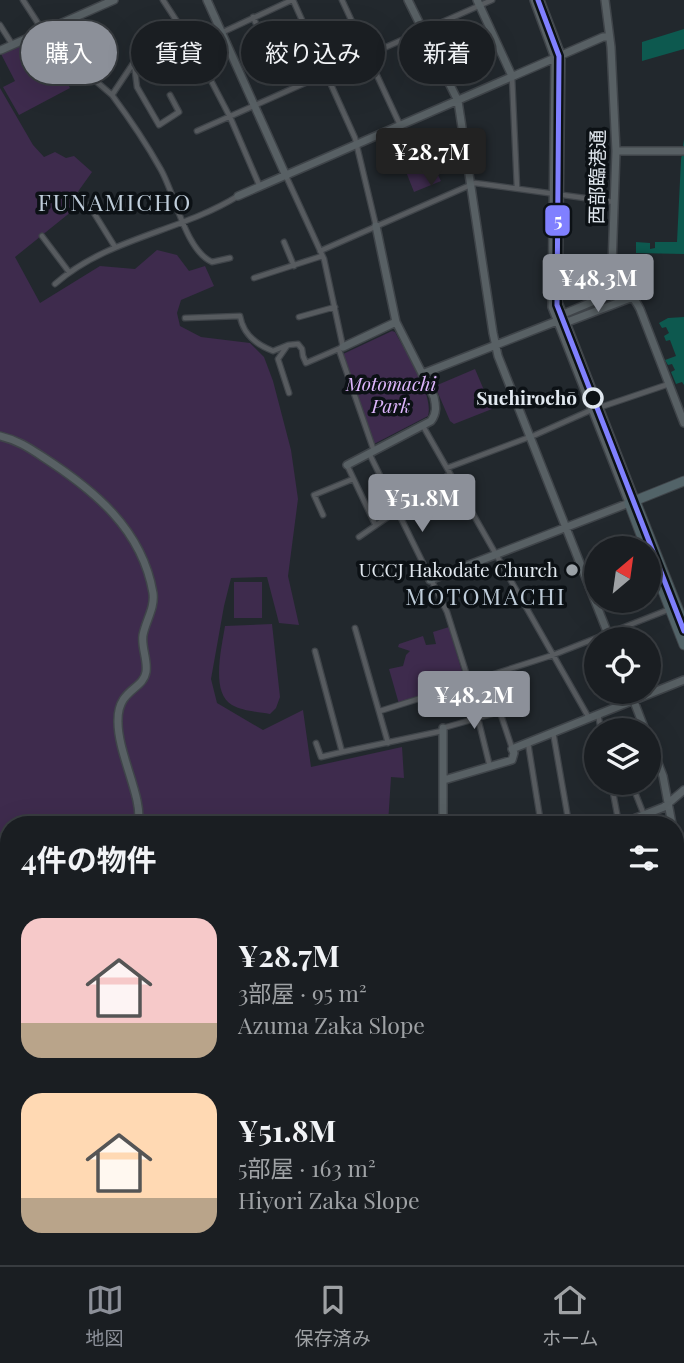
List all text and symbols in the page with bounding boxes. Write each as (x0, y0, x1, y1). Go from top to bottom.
chip: 購入 (21, 21, 117, 84)
chip: 賃貸 (131, 21, 227, 84)
chip: 絞り込み (241, 21, 385, 84)
chip: 新着 (399, 21, 495, 84)
pin: ¥28.7M (374, 128, 488, 188)
street label: 西部臨港通 (582, 129, 610, 225)
text: ¥28.7M (392, 135, 470, 166)
district label: FUNAMICHO (38, 186, 192, 217)
line badge: 5 (544, 204, 571, 237)
text: 5 (554, 206, 563, 232)
pin: ¥48.3M (541, 254, 655, 314)
text: ¥48.3M (559, 261, 637, 292)
park label: Motomachi Park (345, 370, 437, 418)
place label: Suehirochō (476, 384, 577, 410)
marker: Suehirochō (583, 388, 603, 408)
pin: ¥51.8M (365, 475, 479, 534)
text: ¥51.8M (384, 481, 460, 512)
north arrow (584, 536, 662, 612)
map controls (584, 536, 661, 795)
place label: UCCJ Hakodate Church (359, 556, 558, 582)
marker: UCCJ Hakodate Church (564, 562, 580, 578)
district label: MOTOMACHI (405, 580, 567, 611)
button: locate (584, 627, 661, 704)
pin: ¥48.2M (417, 672, 531, 731)
text: ¥48.2M (434, 678, 514, 709)
button: layers (584, 718, 661, 795)
text: 4件の物件 (21, 839, 157, 879)
icon: filters (625, 839, 663, 877)
text: ¥28.7M (238, 935, 340, 975)
icon: home (77, 946, 161, 1030)
text: 3部屋 · 95 m² (238, 977, 367, 1008)
text: Azuma Zaka Slope (238, 1009, 425, 1040)
text: ¥51.8M (238, 1110, 336, 1150)
icon: home (77, 1121, 161, 1205)
text: 5部屋 · 163 m² (238, 1152, 376, 1183)
text: Hiyori Zaka Slope (238, 1184, 420, 1215)
tab: 地図 (86, 1281, 124, 1350)
tab: 保存済み (295, 1281, 371, 1350)
tab: ホーム (542, 1281, 598, 1350)

